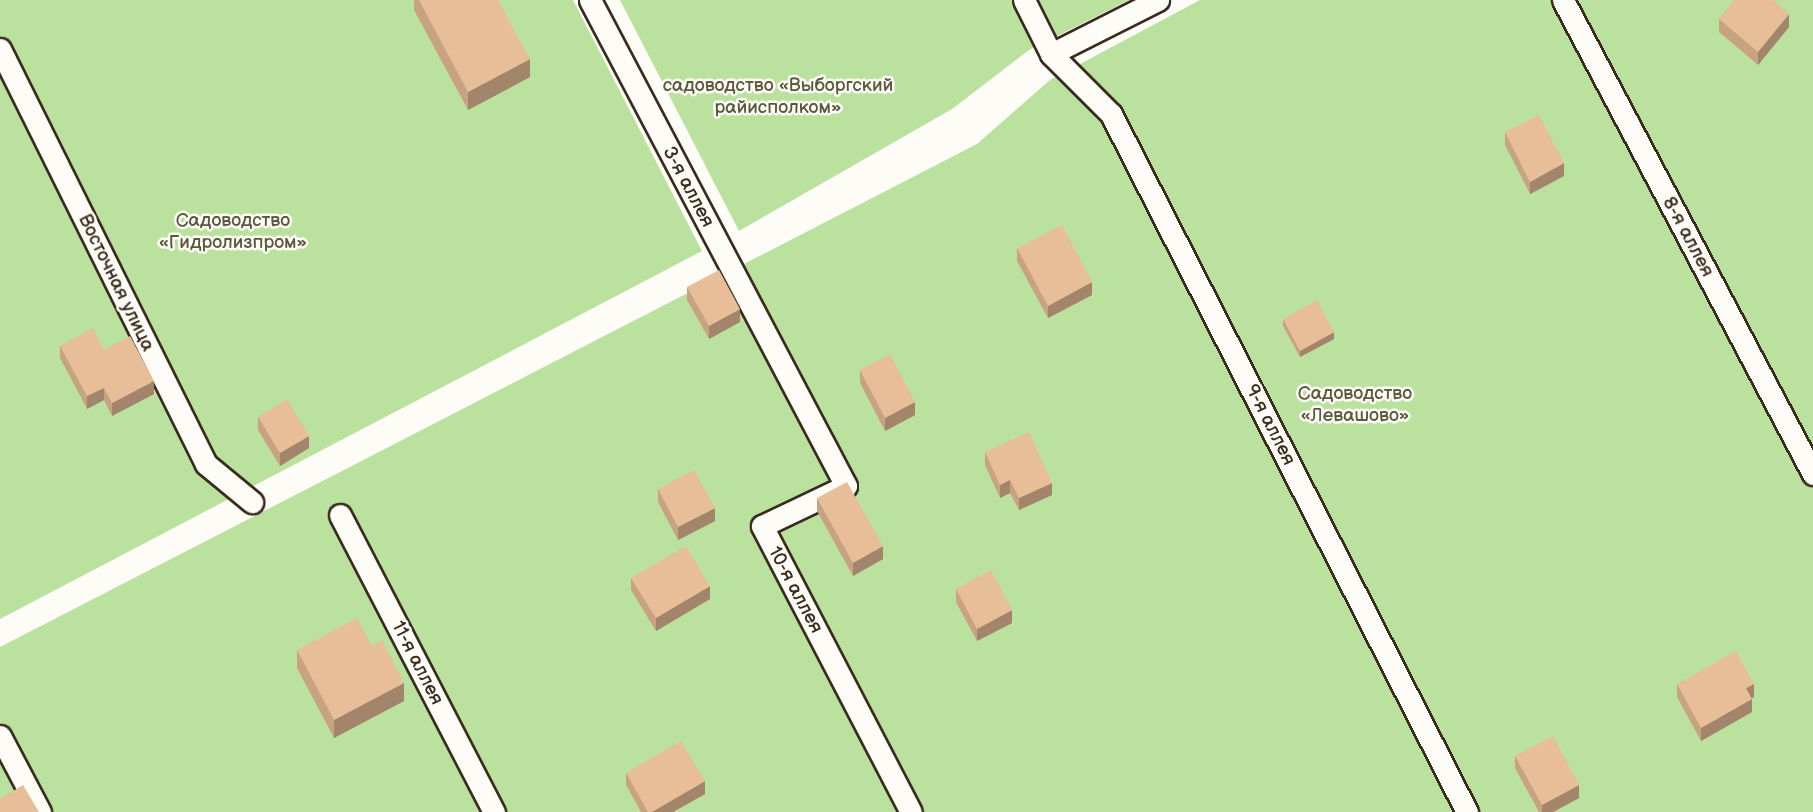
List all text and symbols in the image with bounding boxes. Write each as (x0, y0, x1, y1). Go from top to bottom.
park label: садоводство «Выборгский райисполком» (663, 75, 893, 119)
street label: 3-я аллея (657, 143, 719, 231)
street label: 8-я аллея (1657, 193, 1719, 281)
park label: Садоводство «Гидролизпром» (159, 210, 307, 254)
street label: Восточная улица (73, 211, 159, 355)
street label: 9-я аллея (1240, 381, 1300, 469)
park label: Садоводство «Левашово» (1298, 383, 1412, 427)
street label: 10-я аллея (763, 543, 827, 637)
street label: 11-я аллея (386, 617, 448, 709)

